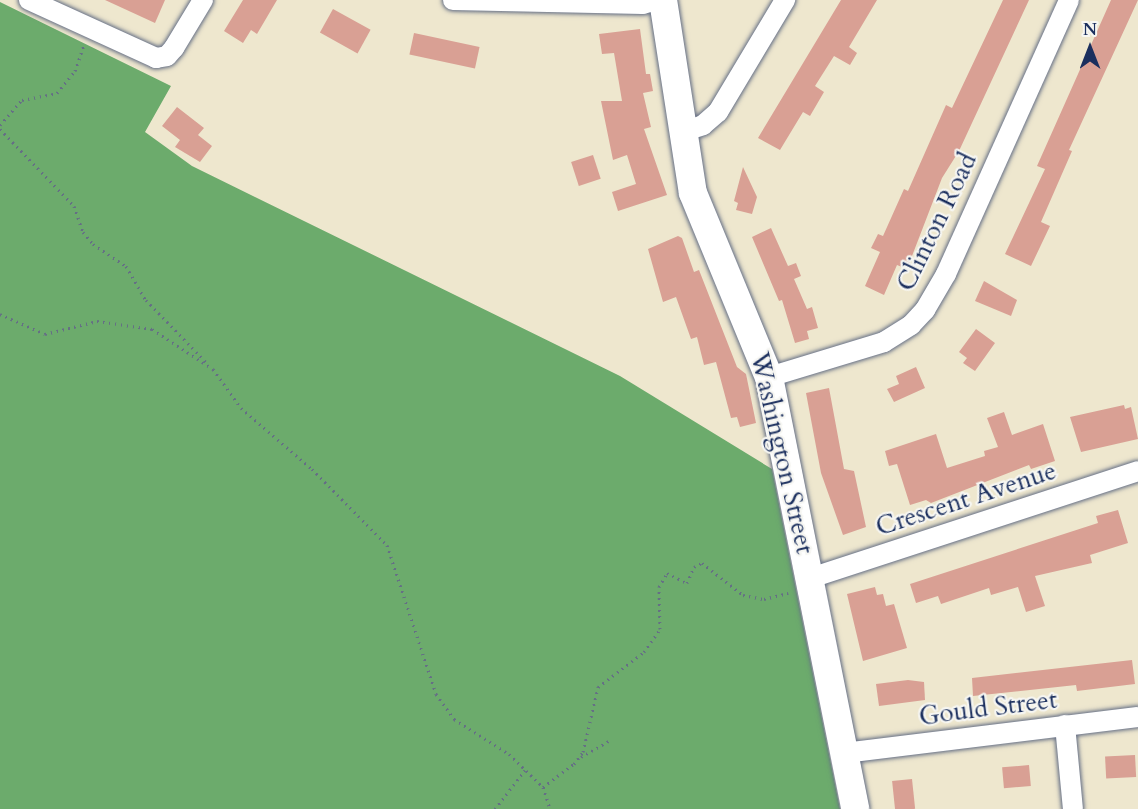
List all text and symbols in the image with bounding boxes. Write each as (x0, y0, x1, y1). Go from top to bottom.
north arrow (1060, 18, 1120, 78)
text: N (1083, 19, 1097, 41)
street label: Clinton Road (890, 148, 984, 296)
street label: Washington Street (744, 349, 820, 557)
street label: Crescent Avenue (872, 455, 1060, 543)
street label: Gould Street (917, 684, 1059, 732)

